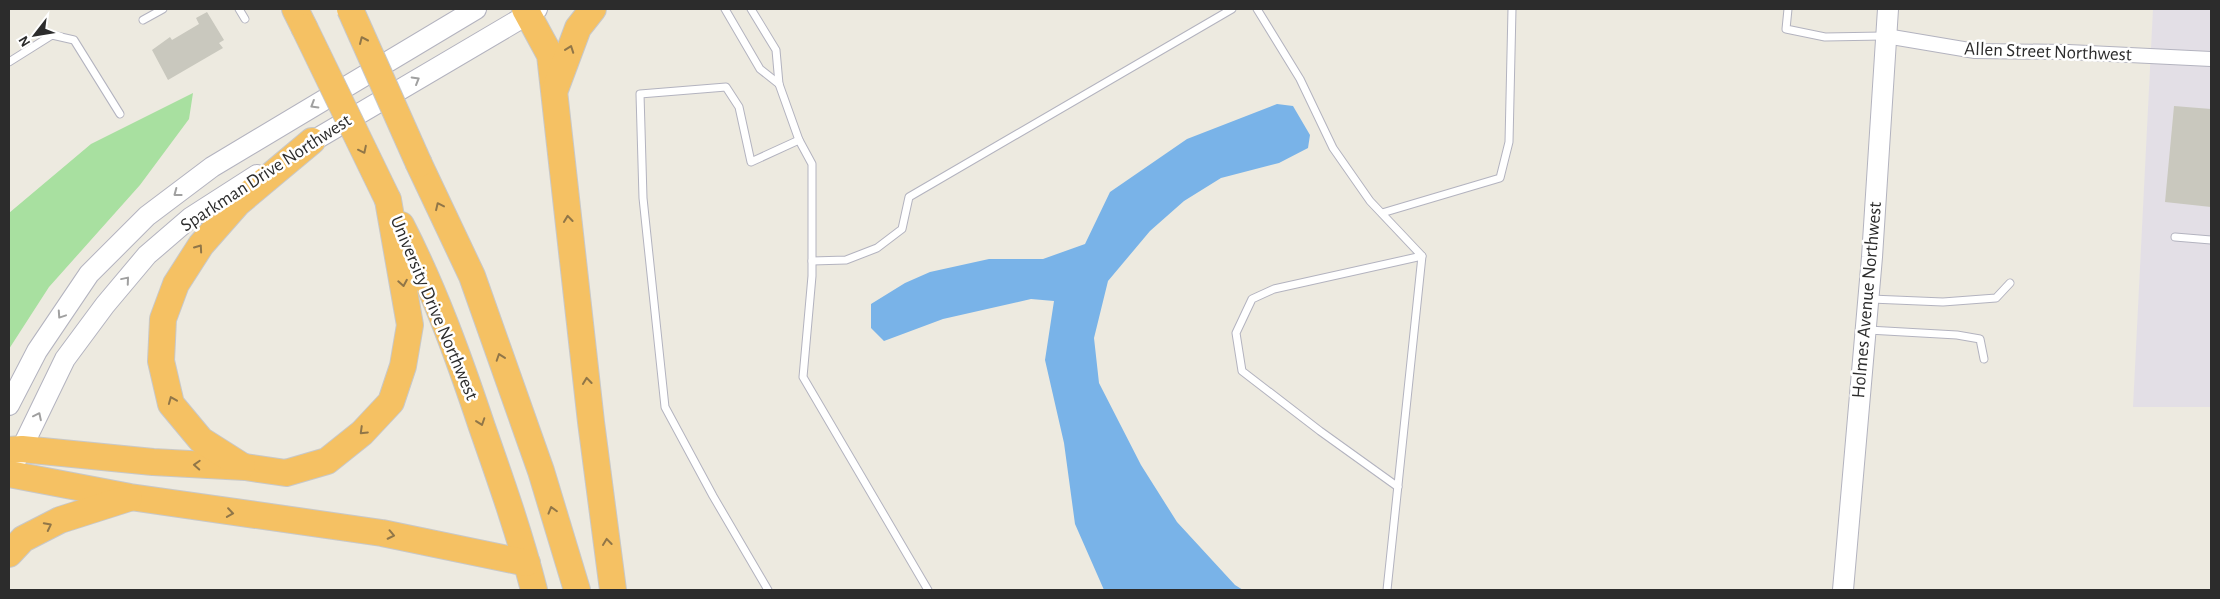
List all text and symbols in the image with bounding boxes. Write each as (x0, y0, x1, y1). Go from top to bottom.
north arrow (10, 10, 60, 60)
text: N (16, 33, 33, 49)
one-way arrow (359, 36, 370, 45)
street label: Allen Street Northwest (1964, 40, 2132, 64)
one-way arrow (564, 45, 574, 54)
one-way arrow (411, 76, 420, 86)
one-way arrow (311, 99, 320, 109)
street label: Sparkman Drive Northwest (177, 111, 355, 235)
one-way arrow (357, 144, 367, 153)
one-way arrow (174, 187, 183, 195)
street label: Holmes Avenue Northwest (1849, 201, 1885, 399)
one-way arrow (435, 202, 445, 211)
street label: University Drive Northwest (387, 213, 481, 403)
one-way arrow (563, 215, 574, 223)
one-way arrow (193, 244, 202, 254)
one-way arrow (120, 277, 129, 286)
one-way arrow (397, 278, 407, 287)
one-way arrow (58, 309, 67, 319)
one-way arrow (496, 353, 506, 361)
one-way arrow (582, 376, 593, 384)
one-way arrow (168, 396, 178, 405)
one-way arrow (32, 412, 42, 421)
one-way arrow (475, 418, 485, 426)
one-way arrow (360, 425, 369, 434)
one-way arrow (192, 459, 200, 470)
one-way arrow (226, 507, 235, 517)
one-way arrow (548, 507, 558, 515)
one-way arrow (43, 522, 52, 532)
one-way arrow (387, 529, 396, 539)
one-way arrow (602, 538, 613, 546)

